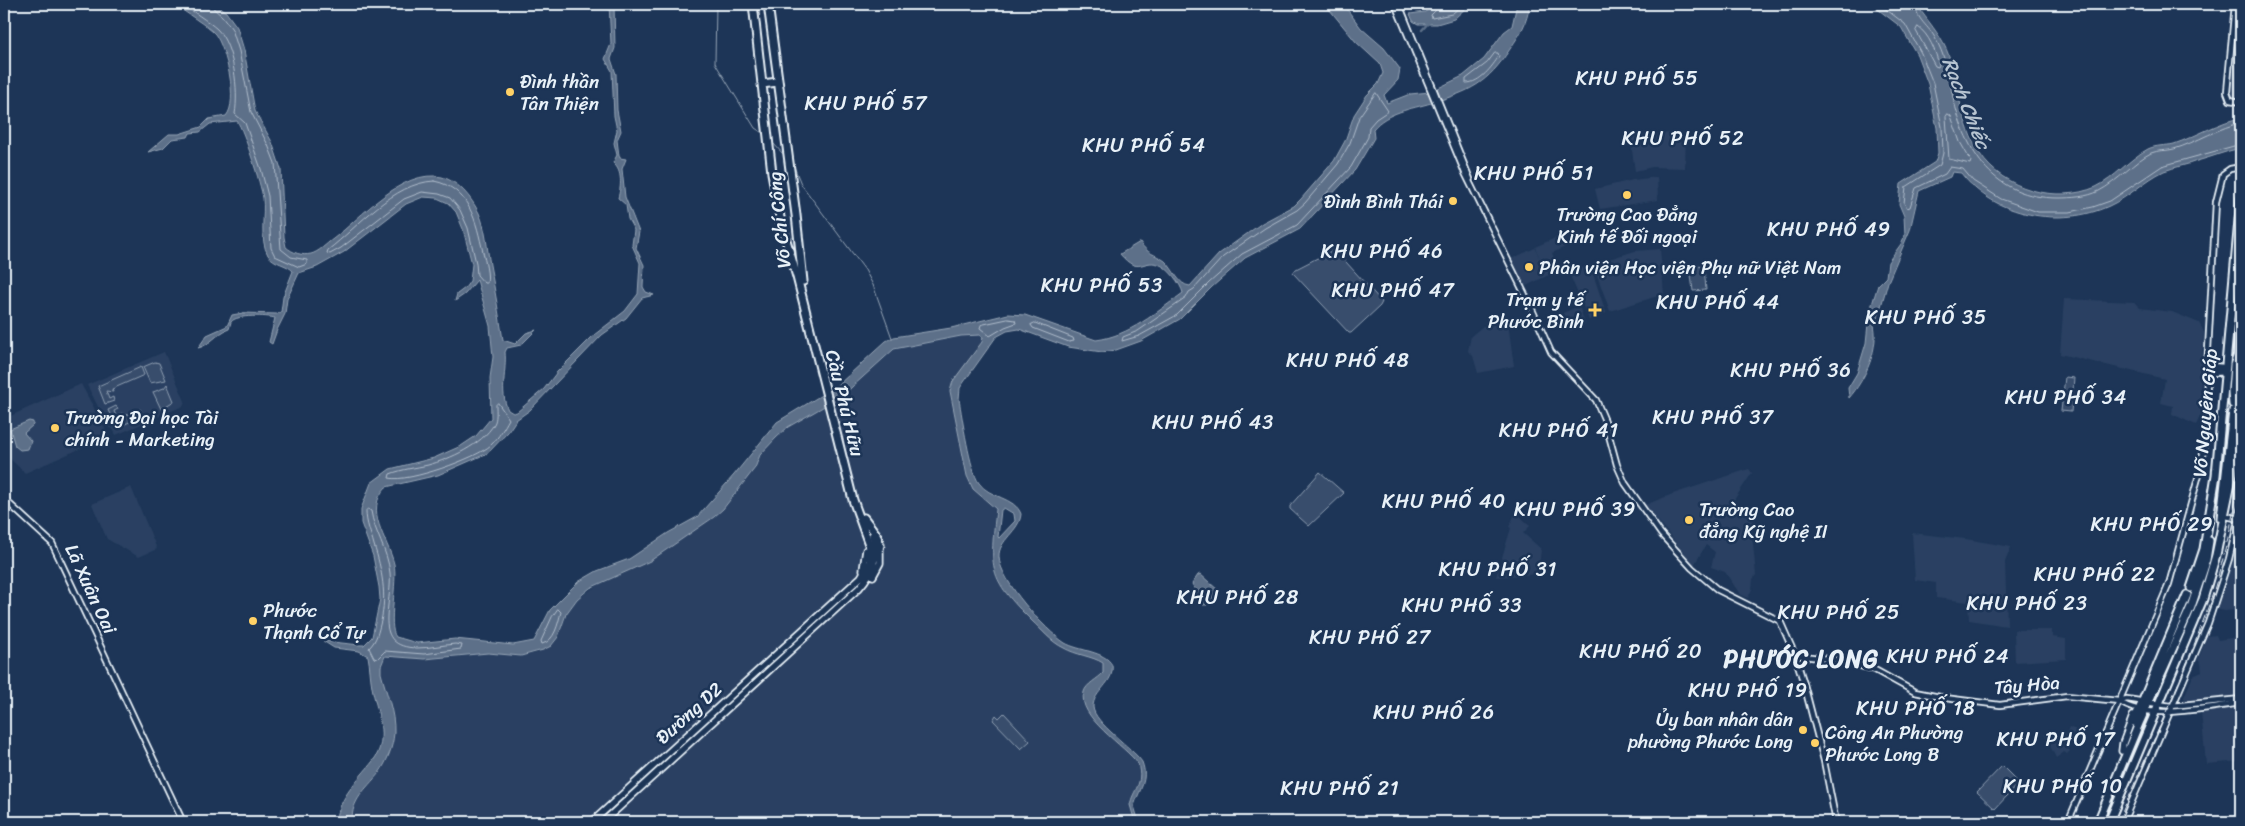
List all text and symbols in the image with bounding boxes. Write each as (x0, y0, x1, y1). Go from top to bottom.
water label: Rạch Chiếc (1932, 52, 2001, 156)
district label: KHU PHỐ 55 (1575, 61, 1699, 96)
place label: Đình thần Tân Thiện (520, 65, 599, 120)
marker: Đình thần Tân Thiện (504, 86, 516, 98)
district label: KHU PHỐ 57 (805, 86, 928, 121)
district label: KHU PHỐ 52 (1622, 121, 1744, 156)
district label: KHU PHỐ 54 (1082, 128, 1206, 163)
district label: KHU PHỐ 51 (1474, 156, 1594, 191)
street label: Võ Chí Công (758, 170, 800, 270)
place label: Đình Bình Thái (1324, 185, 1444, 218)
marker: Trường Cao Đẳng Kinh tế Đối ngoại (1621, 189, 1633, 201)
marker: Đình Bình Thái (1447, 195, 1459, 207)
place label: Trường Cao Đẳng Kinh tế Đối ngoại (1556, 198, 1698, 253)
district label: KHU PHỐ 49 (1767, 212, 1891, 247)
district label: KHU PHỐ 46 (1320, 234, 1444, 269)
place label: Phân viện Học viện Phụ nữ Việt Nam (1539, 251, 1841, 284)
marker: Phân viện Học viện Phụ nữ Việt Nam (1523, 261, 1535, 273)
district label: KHU PHỐ 53 (1041, 268, 1163, 303)
district label: KHU PHỐ 47 (1331, 273, 1455, 308)
place label: Trạm y tế Phước Bình (1488, 283, 1587, 338)
district label: KHU PHỐ 44 (1656, 285, 1780, 320)
district label: KHU PHỐ 35 (1865, 300, 1987, 335)
marker: Trạm y tế Phước Bình (1588, 303, 1602, 317)
district label: KHU PHỐ 48 (1286, 343, 1410, 378)
street label: Cầu Phú Hữu (816, 346, 874, 460)
street label: Võ Nguyên Giáp (2183, 347, 2227, 479)
district label: KHU PHỐ 36 (1730, 353, 1852, 388)
district label: KHU PHỐ 34 (2005, 380, 2127, 415)
district label: KHU PHỐ 37 (1652, 400, 1774, 435)
place label: Trường Đại học Tài chính - Marketing (65, 401, 219, 456)
district label: KHU PHỐ 43 (1152, 405, 1274, 440)
district label: KHU PHỐ 41 (1499, 413, 1619, 448)
marker: Trường Đại học Tài chính - Marketing (49, 422, 61, 434)
district label: KHU PHỐ 40 (1382, 484, 1506, 519)
district label: KHU PHỐ 39 (1514, 492, 1636, 527)
place label: Trường Cao đẳng Kỹ nghệ II (1699, 493, 1828, 548)
district label: KHU PHỐ 29 (2090, 507, 2214, 542)
marker: Trường Cao đẳng Kỹ nghệ II (1683, 514, 1695, 526)
street label: Lã Xuân Oai (56, 538, 127, 640)
district label: KHU PHỐ 31 (1439, 552, 1557, 587)
district label: KHU PHỐ 22 (2034, 557, 2156, 592)
district label: KHU PHỐ 28 (1177, 580, 1299, 615)
district label: KHU PHỐ 23 (1966, 586, 2088, 621)
district label: KHU PHỐ 33 (1401, 588, 1523, 623)
place label: Phước Thạnh Cổ Tự (263, 594, 366, 649)
district label: KHU PHỐ 25 (1778, 595, 1900, 630)
marker: Phước Thạnh Cổ Tự (247, 615, 259, 627)
district label: KHU PHỐ 27 (1309, 620, 1432, 655)
district label: KHU PHỐ 20 (1579, 634, 1703, 669)
district label: PHƯỚC LONG (1723, 638, 1879, 680)
district label: KHU PHỐ 24 (1886, 639, 2010, 674)
street label: Tây Hòa (1993, 666, 2062, 704)
street label: Đường D2 (648, 673, 730, 753)
district label: KHU PHỐ 19 (1688, 673, 1808, 708)
district label: KHU PHỐ 18 (1856, 691, 1976, 726)
district label: KHU PHỐ 26 (1373, 695, 1495, 730)
place label: Ủy ban nhân dân phường Phước Long (1627, 703, 1793, 758)
place label: Công An Phường Phước Long B (1825, 716, 1964, 771)
district label: KHU PHỐ 17 (1996, 722, 2116, 757)
marker: Ủy ban nhân dân phường Phước Long (1797, 724, 1809, 736)
marker: Công An Phường Phước Long B (1809, 737, 1821, 749)
district label: KHU PHỐ 10 (2003, 769, 2123, 804)
district label: KHU PHỐ 21 (1280, 771, 1400, 806)

